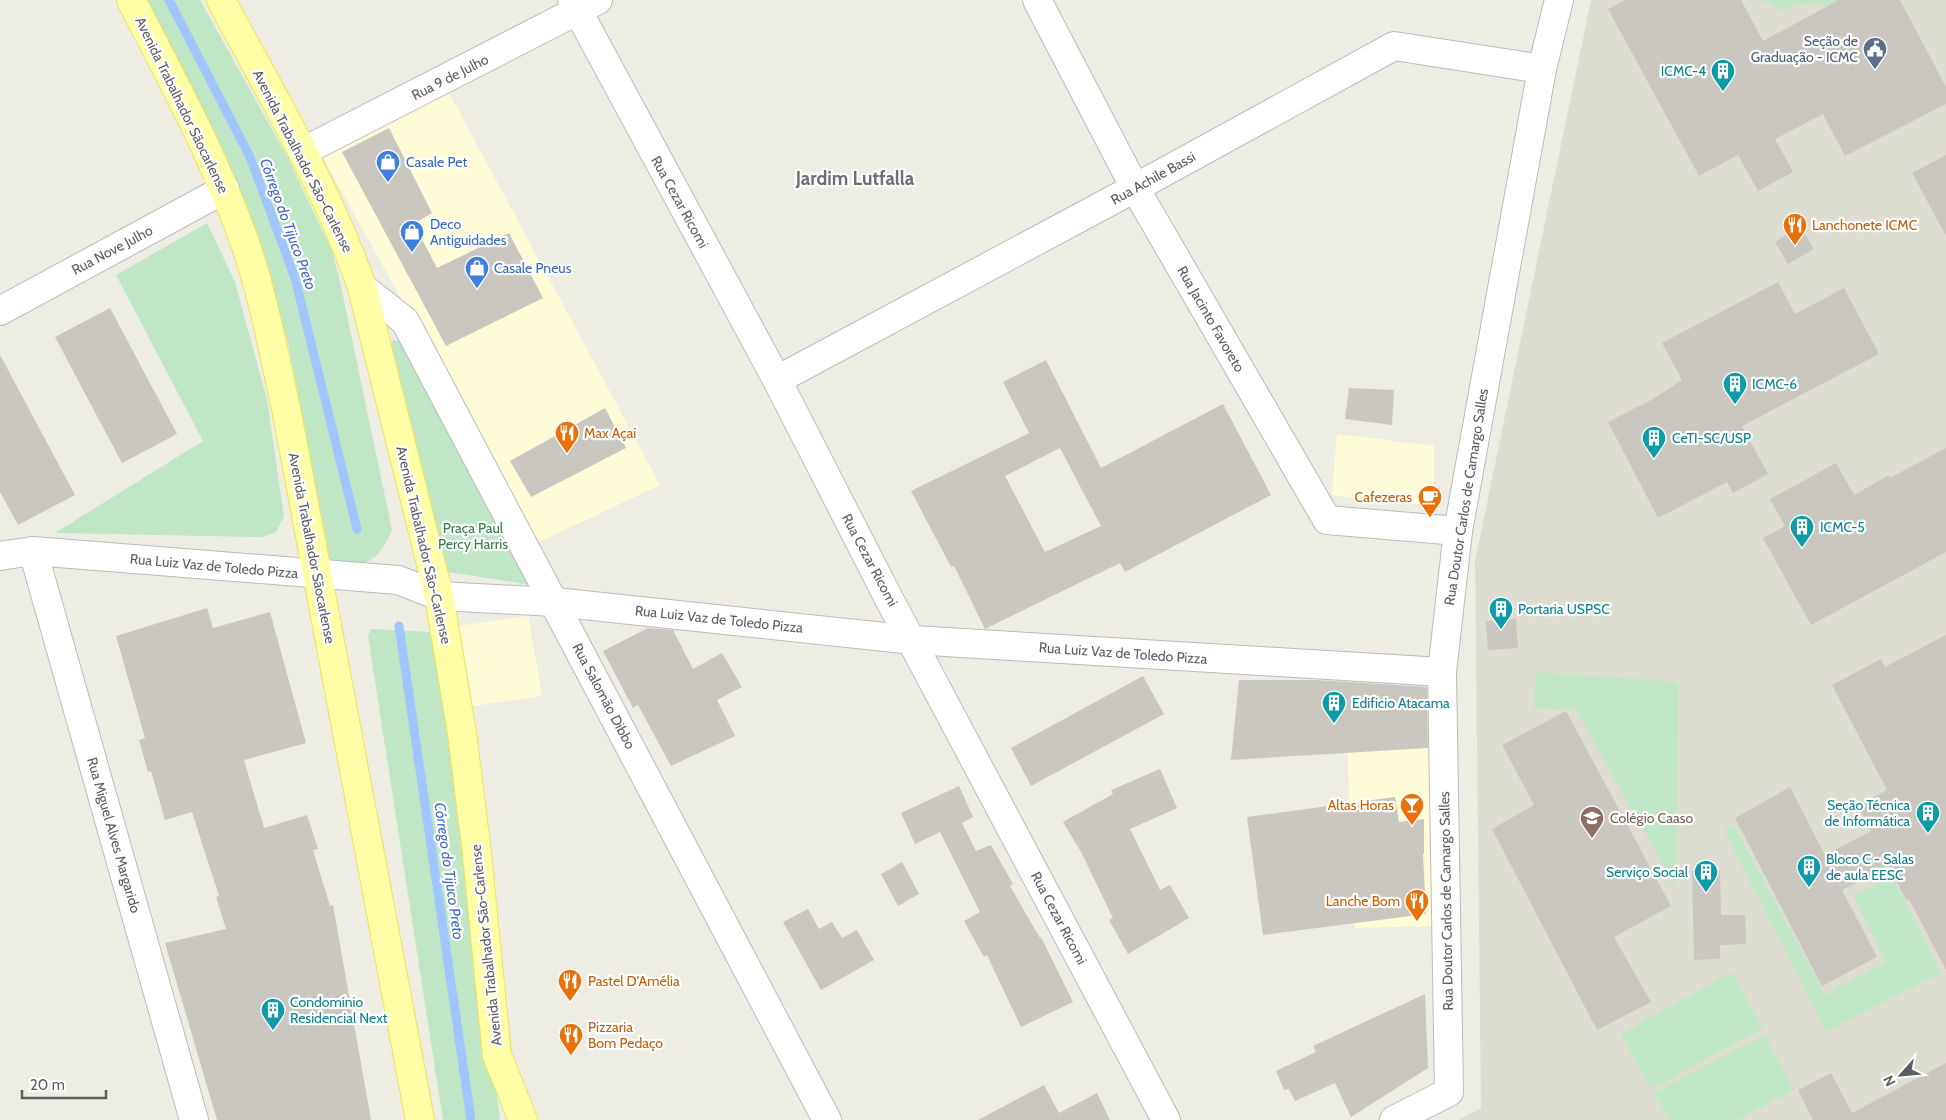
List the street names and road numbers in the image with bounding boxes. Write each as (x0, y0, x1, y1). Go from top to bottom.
street label: Avenida Trabalhador Sãocarlense (131, 14, 233, 196)
street label: Rua 9 de Julho (408, 50, 492, 104)
street label: Avenida Trabalhador São-Carlense (249, 67, 357, 255)
street label: Rua Achile Bassi (1108, 147, 1199, 209)
street label: Rua Cezar Ricomi (647, 153, 713, 251)
street label: Rua Nove Julho (68, 221, 156, 279)
street label: Rua Jacinto Favoreto (1173, 263, 1249, 375)
street label: Rua Doutor Carlos de Camargo Salles (1440, 387, 1492, 607)
street label: Avenida Trabalhador São-Carlense (392, 444, 456, 646)
street label: Avenida Trabalhador Sãocarlense (285, 451, 339, 645)
street label: Rua Cezar Ricomi (838, 511, 902, 609)
street label: Rua Luiz Vaz de Toledo Pizza (129, 550, 299, 582)
street label: Rua Luiz Vaz de Toledo Pizza (634, 601, 804, 637)
street label: Rua Luiz Vaz de Toledo Pizza (1038, 638, 1208, 668)
street label: Rua Salomão Dibbo (568, 640, 640, 752)
street label: Rua Miguel Alves Margarido (83, 755, 145, 915)
street label: Rua Doutor Carlos de Camargo Salles (1435, 791, 1457, 1011)
street label: Avenida Trabalhador São-Carlense (466, 843, 506, 1047)
street label: Rua Cezar Ricomi (1027, 869, 1091, 967)

